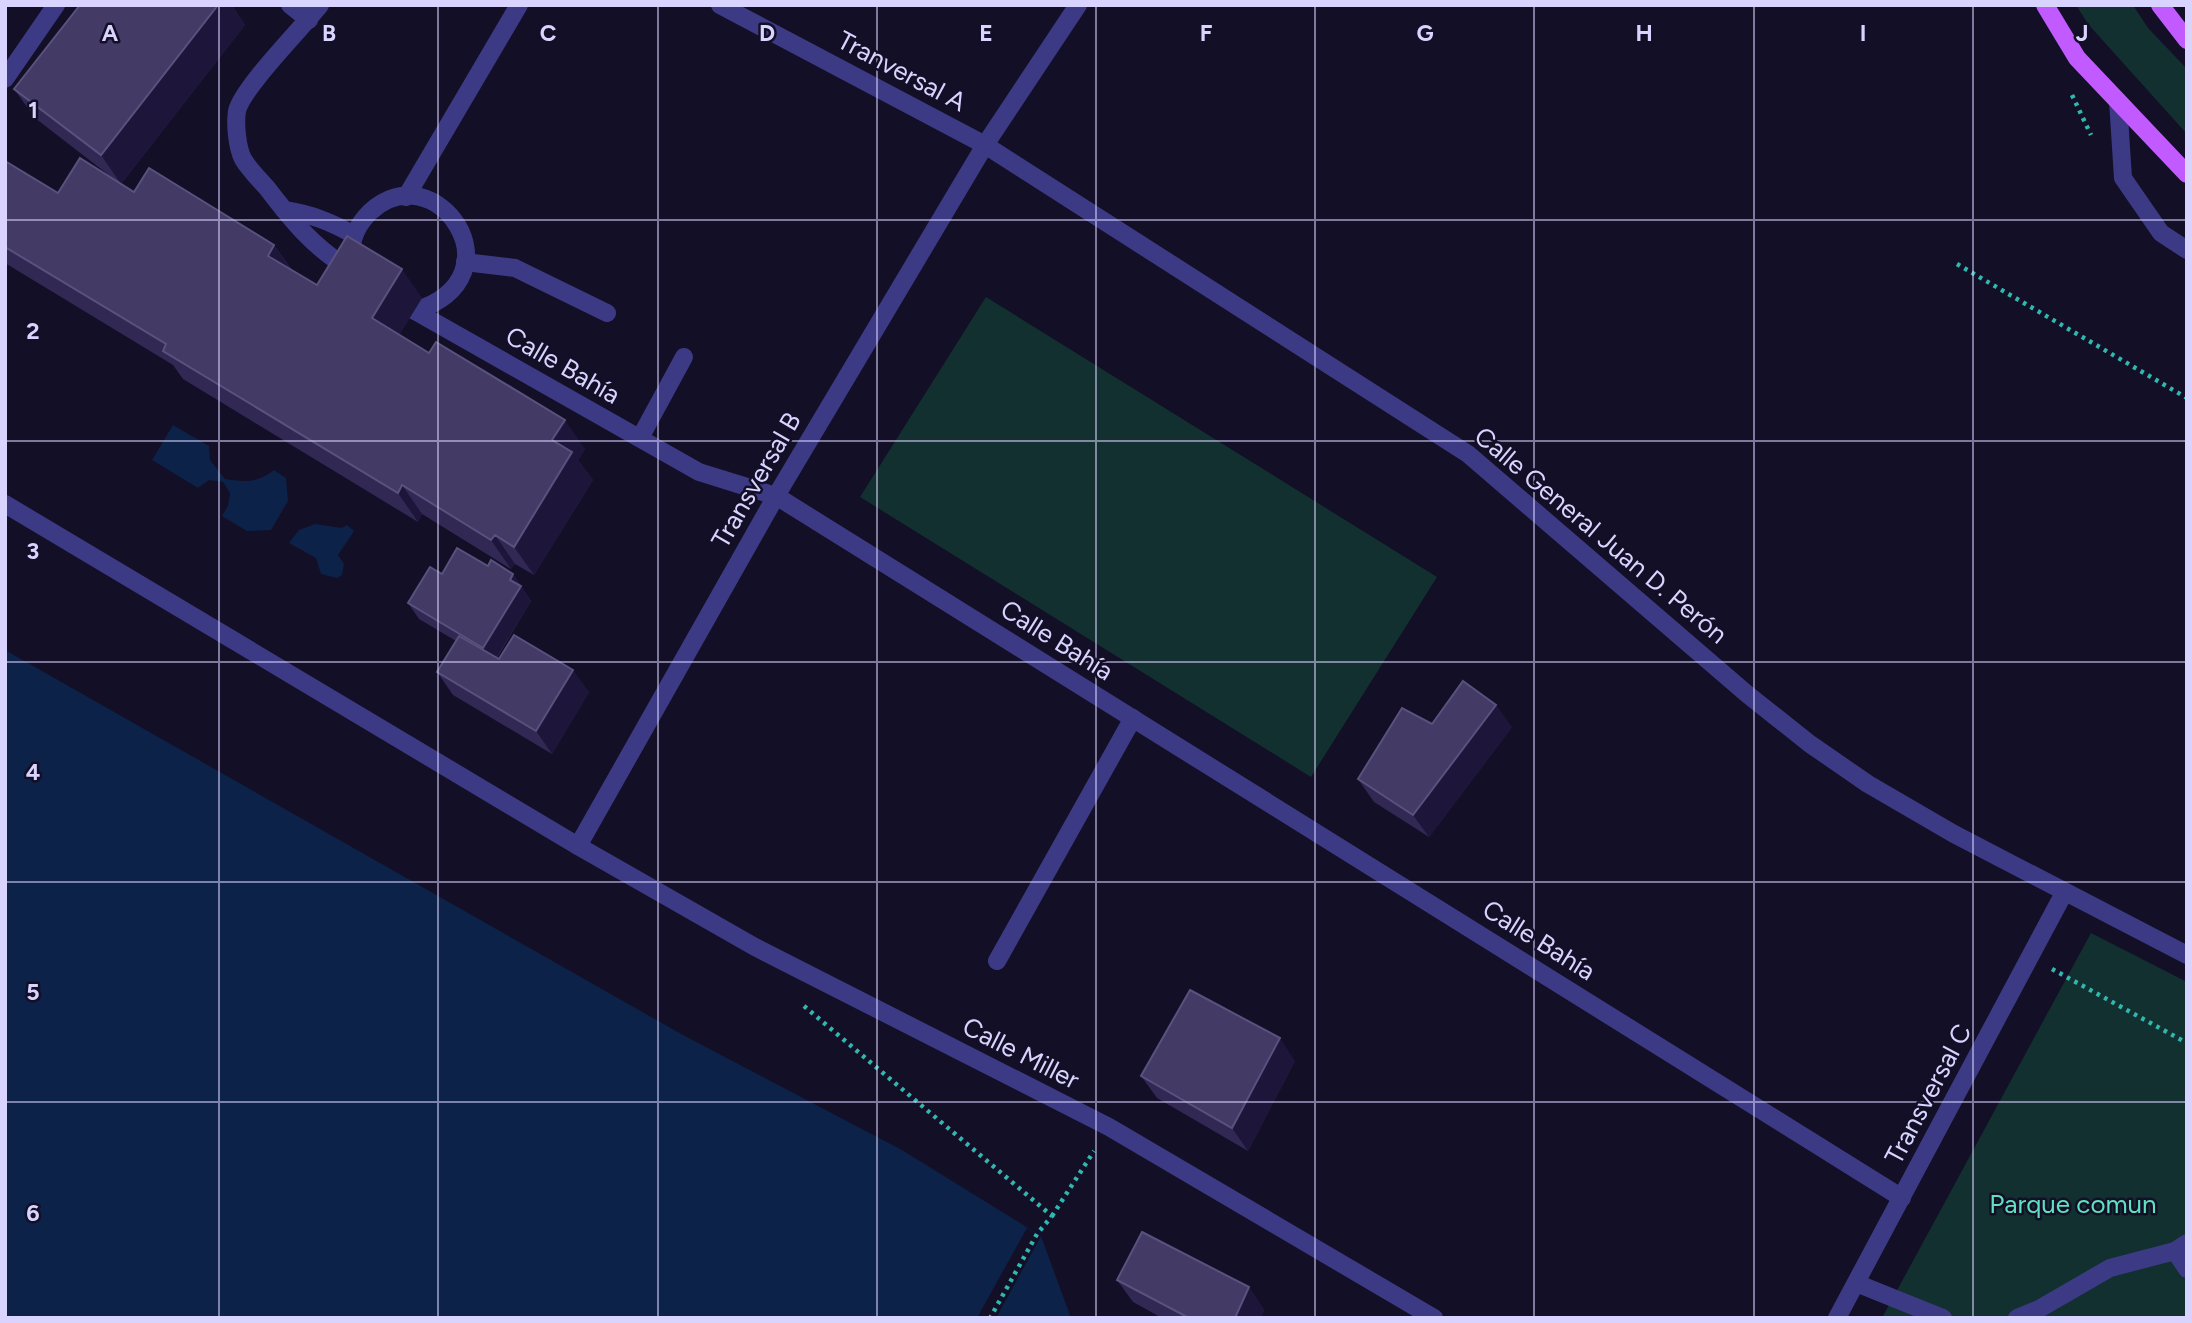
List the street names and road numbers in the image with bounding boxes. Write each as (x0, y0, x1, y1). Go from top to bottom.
street label: Tranversal A (832, 24, 972, 118)
street label: Calle Bahía (500, 319, 626, 411)
street label: Transversal B (704, 406, 808, 554)
street label: Calle General Juan D. Perón (1468, 420, 1734, 650)
street label: Calle Bahía (995, 593, 1119, 687)
street label: Calle Bahía (1477, 893, 1601, 987)
street label: Calle Miller (957, 1010, 1085, 1096)
street label: Transversal C (1878, 1018, 1978, 1170)

